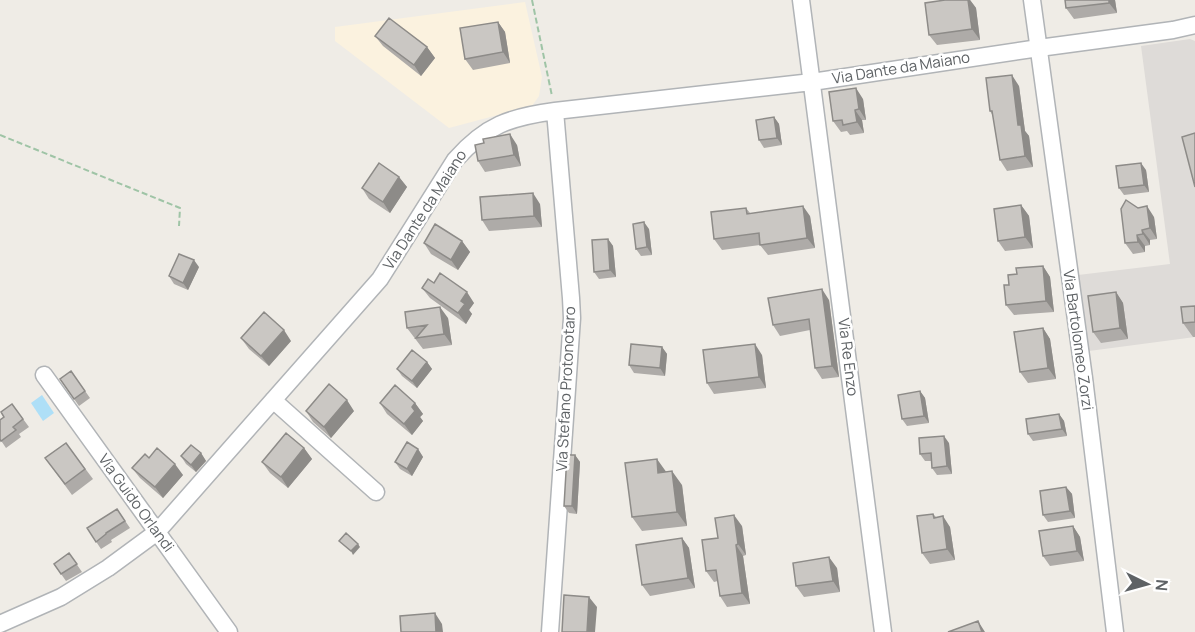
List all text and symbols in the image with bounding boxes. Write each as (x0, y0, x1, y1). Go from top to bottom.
street label: Via Dante da Maiano (831, 46, 971, 89)
street label: Via Dante da Maiano (378, 146, 471, 274)
street label: Via Bartolomeo Zorzi (1058, 268, 1099, 412)
street label: Via Stefano Protonotaro (551, 306, 580, 472)
street label: Via Re Enzo (833, 317, 864, 397)
street label: Via Guido Orlandi (94, 449, 179, 556)
north arrow (1117, 554, 1177, 614)
text: N (1150, 579, 1173, 592)

